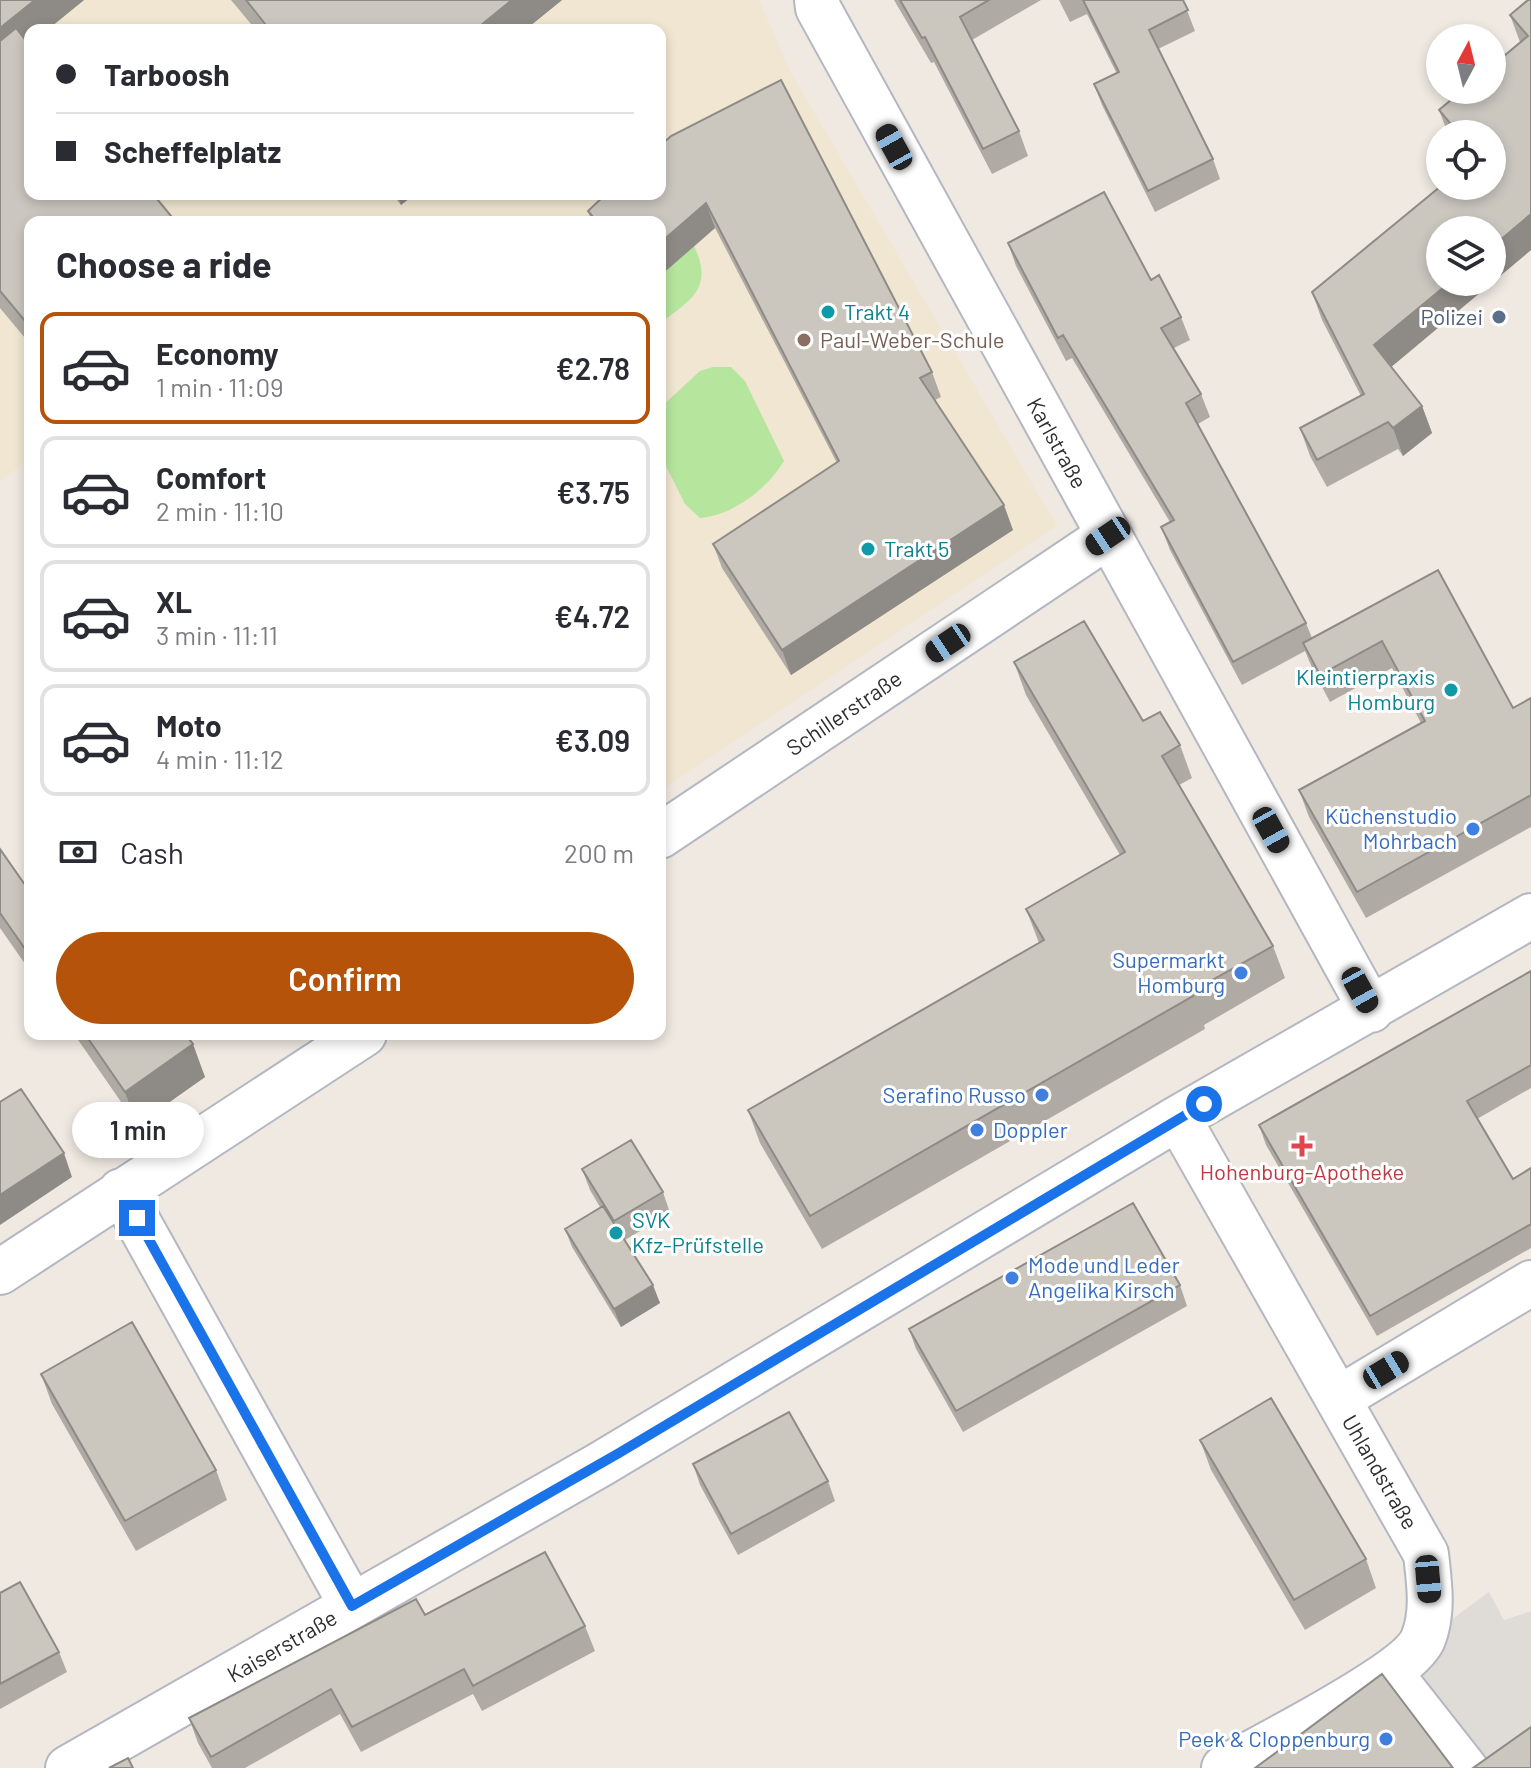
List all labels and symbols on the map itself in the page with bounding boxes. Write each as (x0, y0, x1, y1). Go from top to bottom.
north arrow (1426, 24, 1506, 104)
car (872, 120, 916, 174)
place label: Trakt 4 (844, 298, 910, 324)
marker: Trakt 4 (819, 303, 837, 321)
place label: Polizei (1421, 303, 1483, 329)
marker: Polizei (1490, 308, 1508, 326)
place label: Paul-Weber-Schule (820, 326, 1005, 352)
marker: Paul-Weber-Schule (795, 331, 813, 349)
street label: Karlstraße (1022, 393, 1093, 492)
car (1081, 513, 1135, 559)
place label: Trakt 5 (884, 535, 949, 561)
marker: Trakt 5 (859, 540, 877, 558)
car (921, 620, 975, 666)
place label: Kleintierpraxis Homburg (1296, 663, 1435, 714)
street label: Schillerstraße (781, 664, 906, 760)
marker: Kleintierpraxis Homburg (1442, 681, 1460, 699)
place label: Küchenstudio Mohrbach (1325, 802, 1457, 853)
car (1249, 803, 1293, 857)
marker: Küchenstudio Mohrbach (1464, 820, 1482, 838)
place label: Supermarkt Homburg (1112, 946, 1225, 997)
car (1338, 963, 1382, 1017)
marker: Supermarkt Homburg (1232, 964, 1250, 982)
place label: Serafino Russo (883, 1081, 1026, 1107)
marker: Serafino Russo (1033, 1086, 1051, 1104)
route start (1186, 1086, 1222, 1122)
callout: 1 min (71, 1102, 203, 1158)
place label: Doppler (993, 1116, 1068, 1142)
marker: Doppler (968, 1121, 986, 1139)
marker: Hohenburg-Apotheke (1293, 1137, 1311, 1155)
place label: Hohenburg-Apotheke (1200, 1158, 1404, 1184)
route end (119, 1200, 155, 1236)
place label: SVK Kfz-Prüfstelle (632, 1206, 764, 1257)
marker: SVK Kfz-Prüfstelle (607, 1224, 625, 1242)
place label: Mode und Leder Angelika Kirsch (1028, 1251, 1180, 1302)
marker: Mode und Leder Angelika Kirsch (1003, 1269, 1021, 1287)
car (1359, 1347, 1413, 1393)
street label: Uhlandstraße (1338, 1410, 1424, 1533)
car (1414, 1554, 1442, 1604)
street label: Kaiserstraße (222, 1603, 341, 1687)
place label: Peek & Cloppenburg (1178, 1725, 1370, 1751)
marker: Peek & Cloppenburg (1377, 1730, 1395, 1748)

